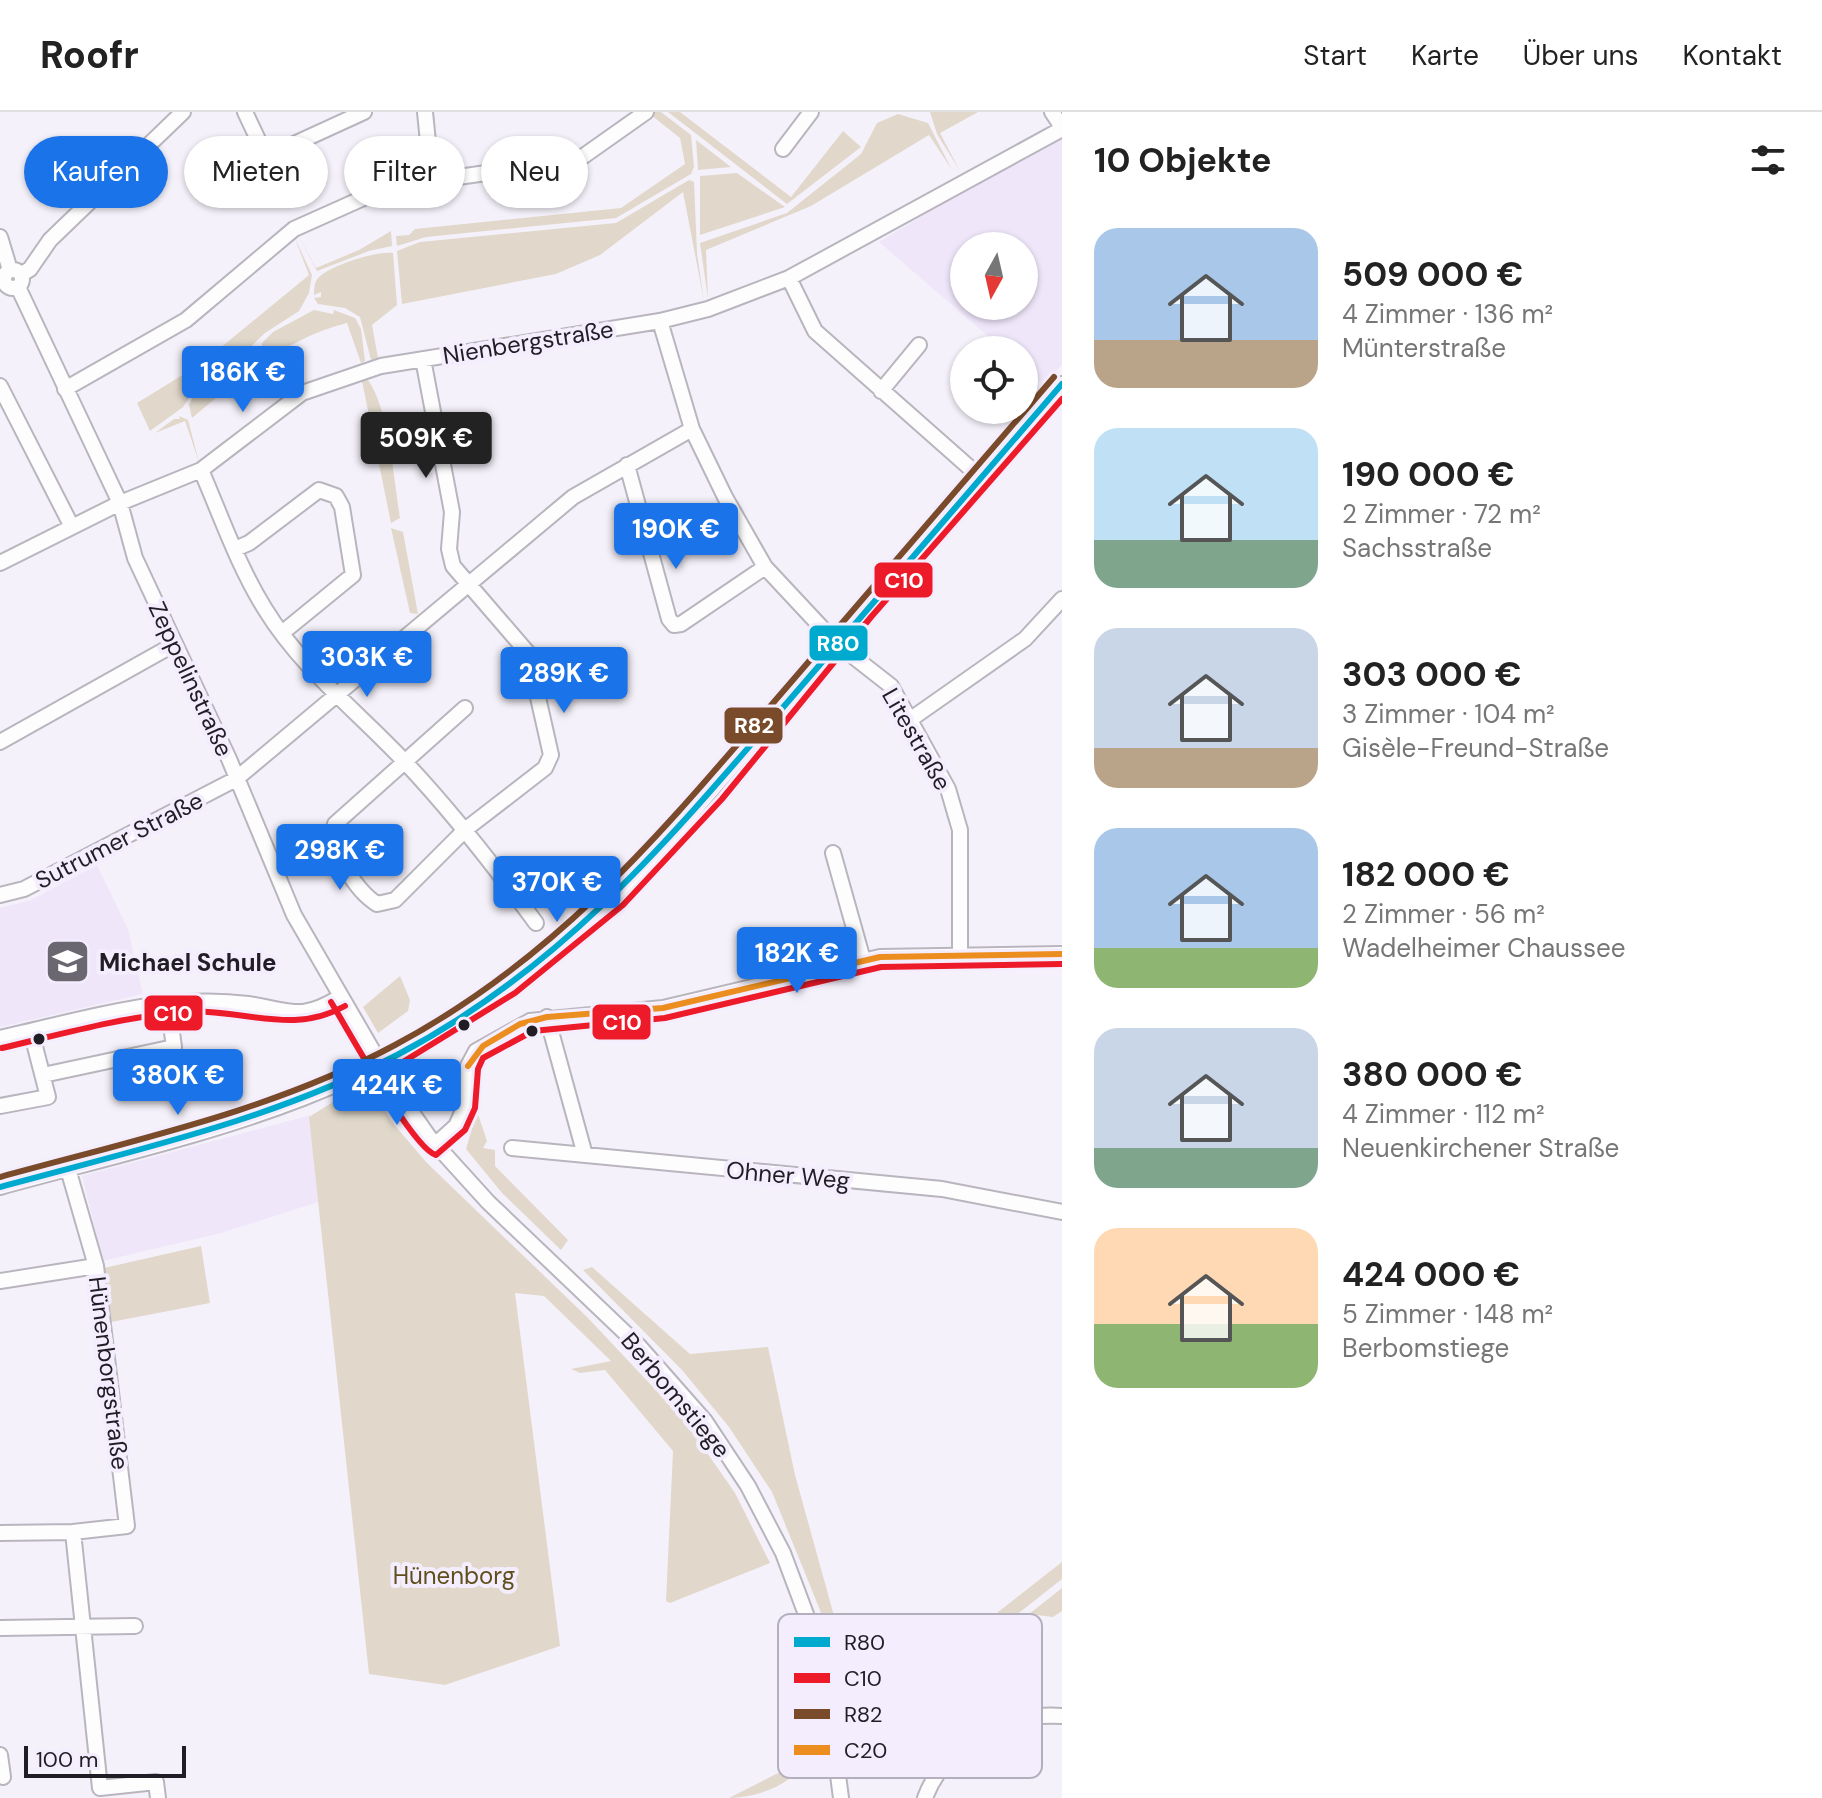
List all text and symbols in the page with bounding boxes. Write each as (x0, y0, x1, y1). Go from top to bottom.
text: Roofr (40, 30, 139, 80)
text: Start (1303, 37, 1367, 74)
text: Karte (1411, 37, 1479, 74)
text: Über uns (1523, 37, 1639, 74)
text: Kontakt (1683, 37, 1782, 74)
chip: Kaufen (24, 136, 168, 208)
chip: Mieten (184, 136, 328, 208)
chip: Filter (344, 136, 465, 208)
chip: Neu (481, 136, 588, 208)
text: 10 Objekte (1094, 138, 1271, 183)
icon: filters (1746, 138, 1790, 182)
north arrow (950, 232, 1038, 320)
map controls (950, 232, 1038, 424)
text: 509 000 € (1342, 252, 1523, 297)
icon: home (1158, 260, 1254, 356)
text: 4 Zimmer · 136 m² (1342, 297, 1553, 331)
street label: Nienbergstraße (440, 313, 616, 371)
text: Münterstraße (1342, 331, 1506, 365)
button: locate (950, 336, 1038, 424)
pin: 186K € (178, 346, 308, 414)
text: 186K € (200, 355, 286, 389)
pin: 509K € (361, 412, 491, 480)
text: 509K € (379, 421, 473, 455)
text: 190 000 € (1342, 452, 1515, 497)
icon: home (1158, 460, 1254, 556)
text: 2 Zimmer · 72 m² (1342, 497, 1541, 531)
pin: 190K € (611, 503, 741, 571)
text: 190K € (632, 512, 720, 546)
text: Sachsstraße (1342, 531, 1492, 565)
line badge: C10 (873, 561, 934, 599)
text: C10 (884, 566, 924, 595)
street label: Zeppelinstraße (142, 597, 240, 761)
line badge: R80 (808, 624, 869, 662)
text: R80 (816, 629, 860, 658)
pin: 303K € (302, 631, 432, 699)
text: 303K € (320, 640, 414, 674)
pin: 289K € (499, 647, 629, 715)
text: 303 000 € (1342, 652, 1522, 697)
text: 289K € (519, 656, 609, 690)
icon: home (1158, 660, 1254, 756)
street label: Litestraße (875, 682, 959, 796)
text: 3 Zimmer · 104 m² (1342, 697, 1555, 731)
line badge: R82 (723, 706, 784, 745)
text: R82 (734, 711, 774, 740)
text: Gisèle-Freund-Straße (1342, 731, 1609, 765)
street label: Sutrumer Straße (30, 784, 208, 896)
pin: 298K € (275, 824, 405, 892)
text: 298K € (294, 833, 386, 867)
text: 182 000 € (1342, 852, 1510, 897)
pin: 370K € (492, 856, 622, 924)
icon: home (1158, 860, 1254, 956)
text: 370K € (511, 865, 603, 899)
text: 2 Zimmer · 56 m² (1342, 897, 1545, 931)
pin: 182K € (732, 927, 862, 995)
text: Wadelheimer Chaussee (1342, 931, 1626, 965)
text: 182K € (755, 936, 839, 970)
school or university icon: Michael Schule (44, 938, 92, 986)
place label: Michael Schule (99, 947, 276, 978)
line badge: C10 (143, 994, 204, 1032)
text: C10 (153, 999, 193, 1028)
line badge: C10 (591, 1003, 652, 1041)
text: C10 (602, 1008, 642, 1037)
unlabelled marker (456, 1017, 472, 1033)
unlabelled marker (524, 1023, 540, 1039)
unlabelled marker (31, 1031, 47, 1047)
pin: 380K € (113, 1049, 243, 1117)
text: 380 000 € (1342, 1052, 1523, 1097)
text: 380K € (131, 1058, 225, 1092)
pin: 424K € (332, 1059, 462, 1127)
icon: home (1158, 1060, 1254, 1156)
text: 424K € (351, 1068, 443, 1102)
text: 4 Zimmer · 112 m² (1342, 1097, 1545, 1131)
text: Neuenkirchener Straße (1342, 1131, 1619, 1165)
street label: Ohner Weg (725, 1154, 851, 1196)
text: 424 000 € (1342, 1252, 1520, 1297)
icon: home (1158, 1260, 1254, 1356)
street label: Hünenborgstraße (82, 1275, 136, 1471)
text: 5 Zimmer · 148 m² (1342, 1297, 1553, 1331)
street label: Berbomstiege (614, 1326, 738, 1464)
text: Berbomstiege (1342, 1331, 1509, 1365)
park label: Hünenborg (393, 1560, 515, 1591)
legend (778, 1614, 1042, 1778)
text: R80 (844, 1628, 885, 1657)
text: C10 (844, 1664, 882, 1693)
text: R82 (844, 1700, 882, 1729)
text: C20 (844, 1736, 887, 1765)
scale bar (24, 1742, 186, 1778)
text: 100 m (36, 1745, 98, 1774)

